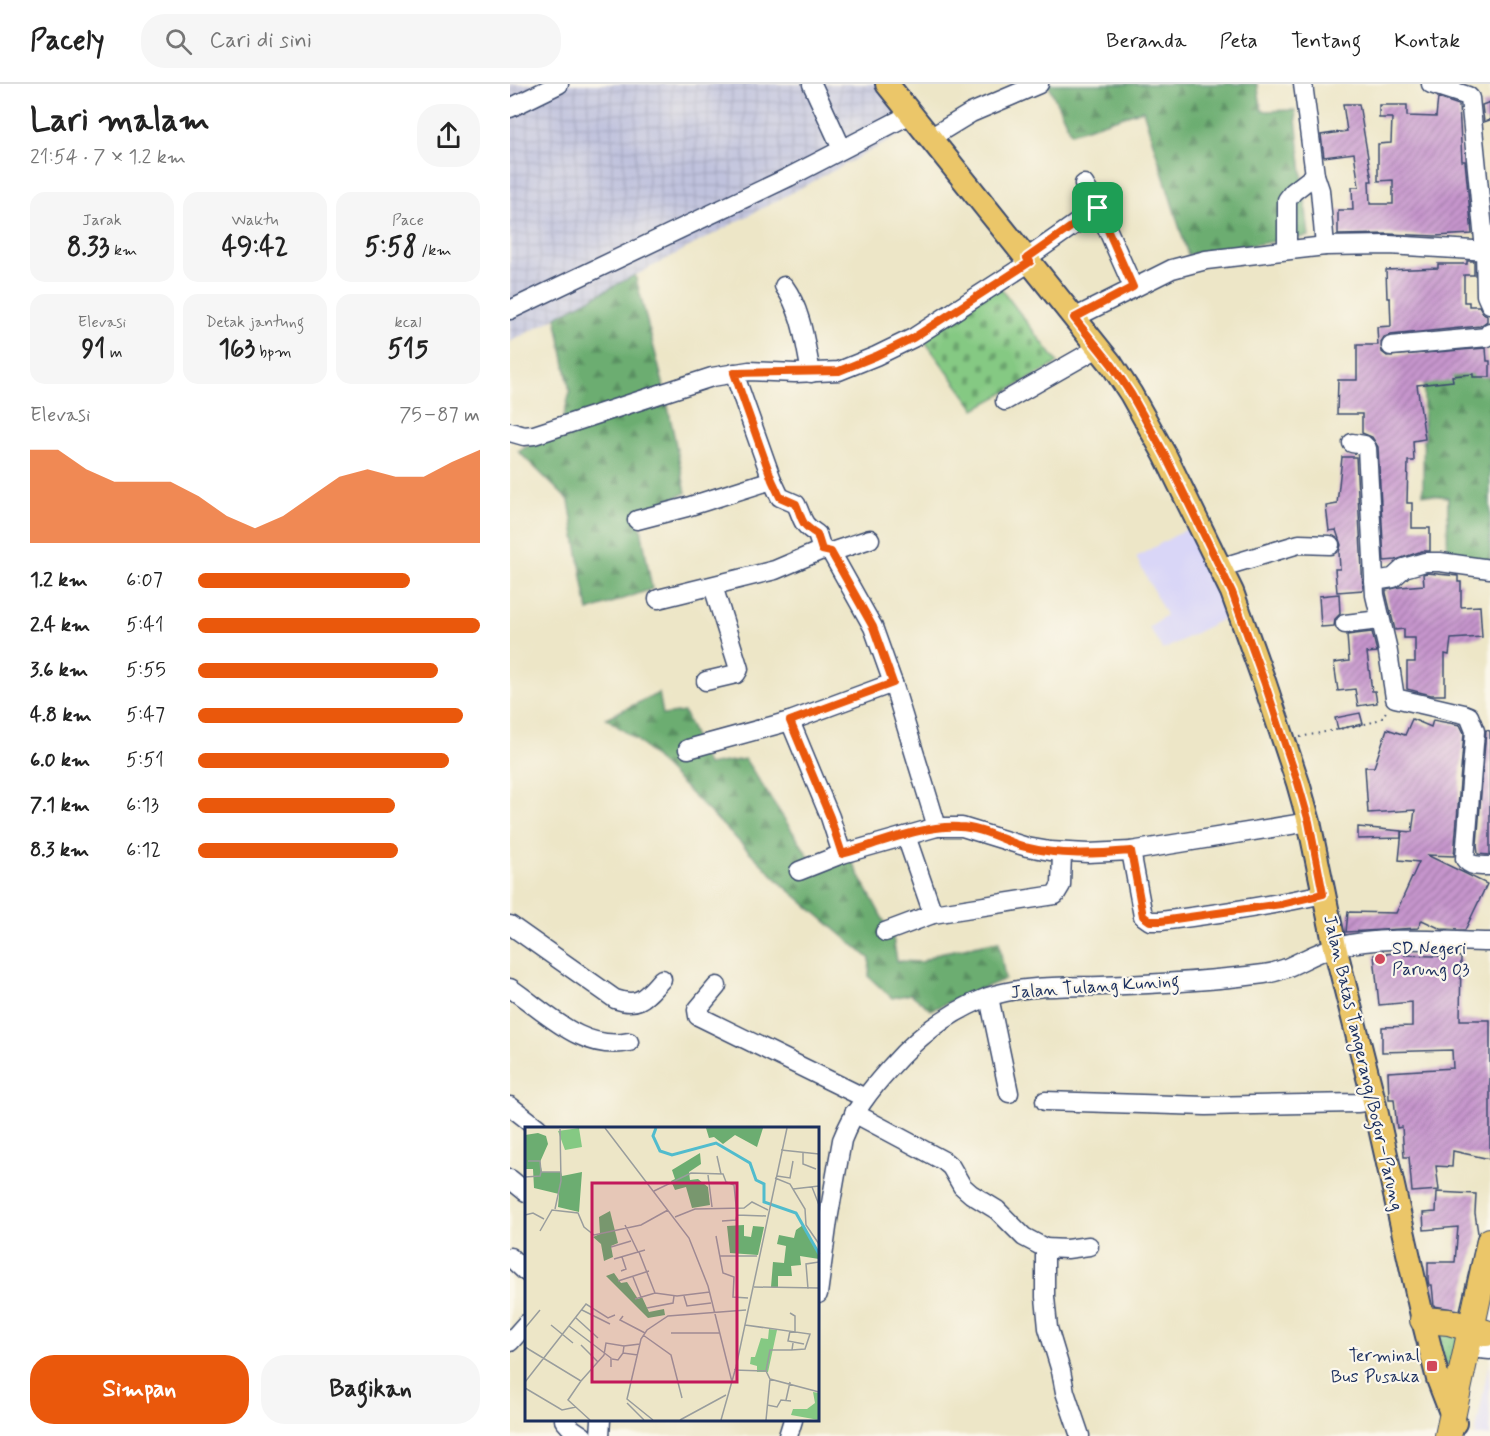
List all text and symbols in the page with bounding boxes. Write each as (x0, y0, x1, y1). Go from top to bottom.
search box (141, 14, 561, 68)
text: Pacely (30, 23, 105, 60)
icon: search (162, 25, 195, 58)
text: Cari di sini (210, 27, 312, 55)
text: Beranda (1106, 27, 1187, 55)
text: Peta (1220, 27, 1258, 55)
text: Tentang (1291, 27, 1361, 55)
text: Kontak (1394, 27, 1460, 55)
text: Lari malam (30, 99, 210, 143)
button: share (417, 104, 480, 167)
text: 21:54 · 7 × 1.2 km (30, 144, 186, 171)
pin (1072, 182, 1123, 233)
icon: arrive (1081, 191, 1114, 224)
text: Jarak (82, 210, 122, 231)
text: Waktu (231, 210, 279, 231)
text: Pace (392, 210, 424, 231)
text: 8.33 (67, 231, 110, 265)
text: 49:42 (222, 231, 288, 265)
text: 5:58 (364, 231, 417, 265)
text: km (110, 240, 137, 261)
text: /km (417, 240, 452, 261)
text: Elevasi (78, 312, 126, 333)
text: Detak jantung (206, 312, 304, 333)
text: kcal (395, 312, 421, 333)
text: 91 (81, 333, 105, 367)
text: 163 (218, 333, 255, 367)
text: 515 (387, 333, 429, 367)
text: m (105, 342, 123, 363)
text: bpm (255, 342, 292, 363)
text: Elevasi (30, 402, 90, 429)
text: 75–87 m (399, 402, 480, 429)
text: 1.2 km (30, 567, 87, 594)
text: 6:07 (126, 567, 163, 594)
text: 2.4 km (30, 612, 90, 639)
text: 5:41 (126, 612, 164, 639)
text: 3.6 km (30, 657, 88, 684)
text: 5:55 (126, 657, 166, 684)
text: 4.8 km (30, 702, 92, 729)
text: 5:47 (126, 702, 165, 729)
text: 6.0 km (30, 747, 90, 774)
text: 5:51 (126, 747, 164, 774)
text: 7.1 km (30, 792, 90, 819)
text: 6:13 (126, 792, 159, 819)
text: 8.3 km (30, 837, 89, 864)
text: 6:12 (126, 837, 161, 864)
street label: Jalan Batas Tangerang/Bogor–Parung (1315, 913, 1409, 1214)
place label: SD Negeri Parung 03 (1392, 937, 1470, 982)
marker: SD Negeri Parung 03 (1373, 952, 1387, 966)
street label: Jalan Tulang Kuning (1010, 969, 1180, 1007)
inset map (525, 1127, 819, 1421)
place label: Terminal Bus Pusaka (1331, 1344, 1420, 1389)
button: Simpan (30, 1355, 249, 1424)
button: Bagikan (261, 1355, 480, 1424)
marker: Terminal Bus Pusaka (1425, 1359, 1439, 1373)

